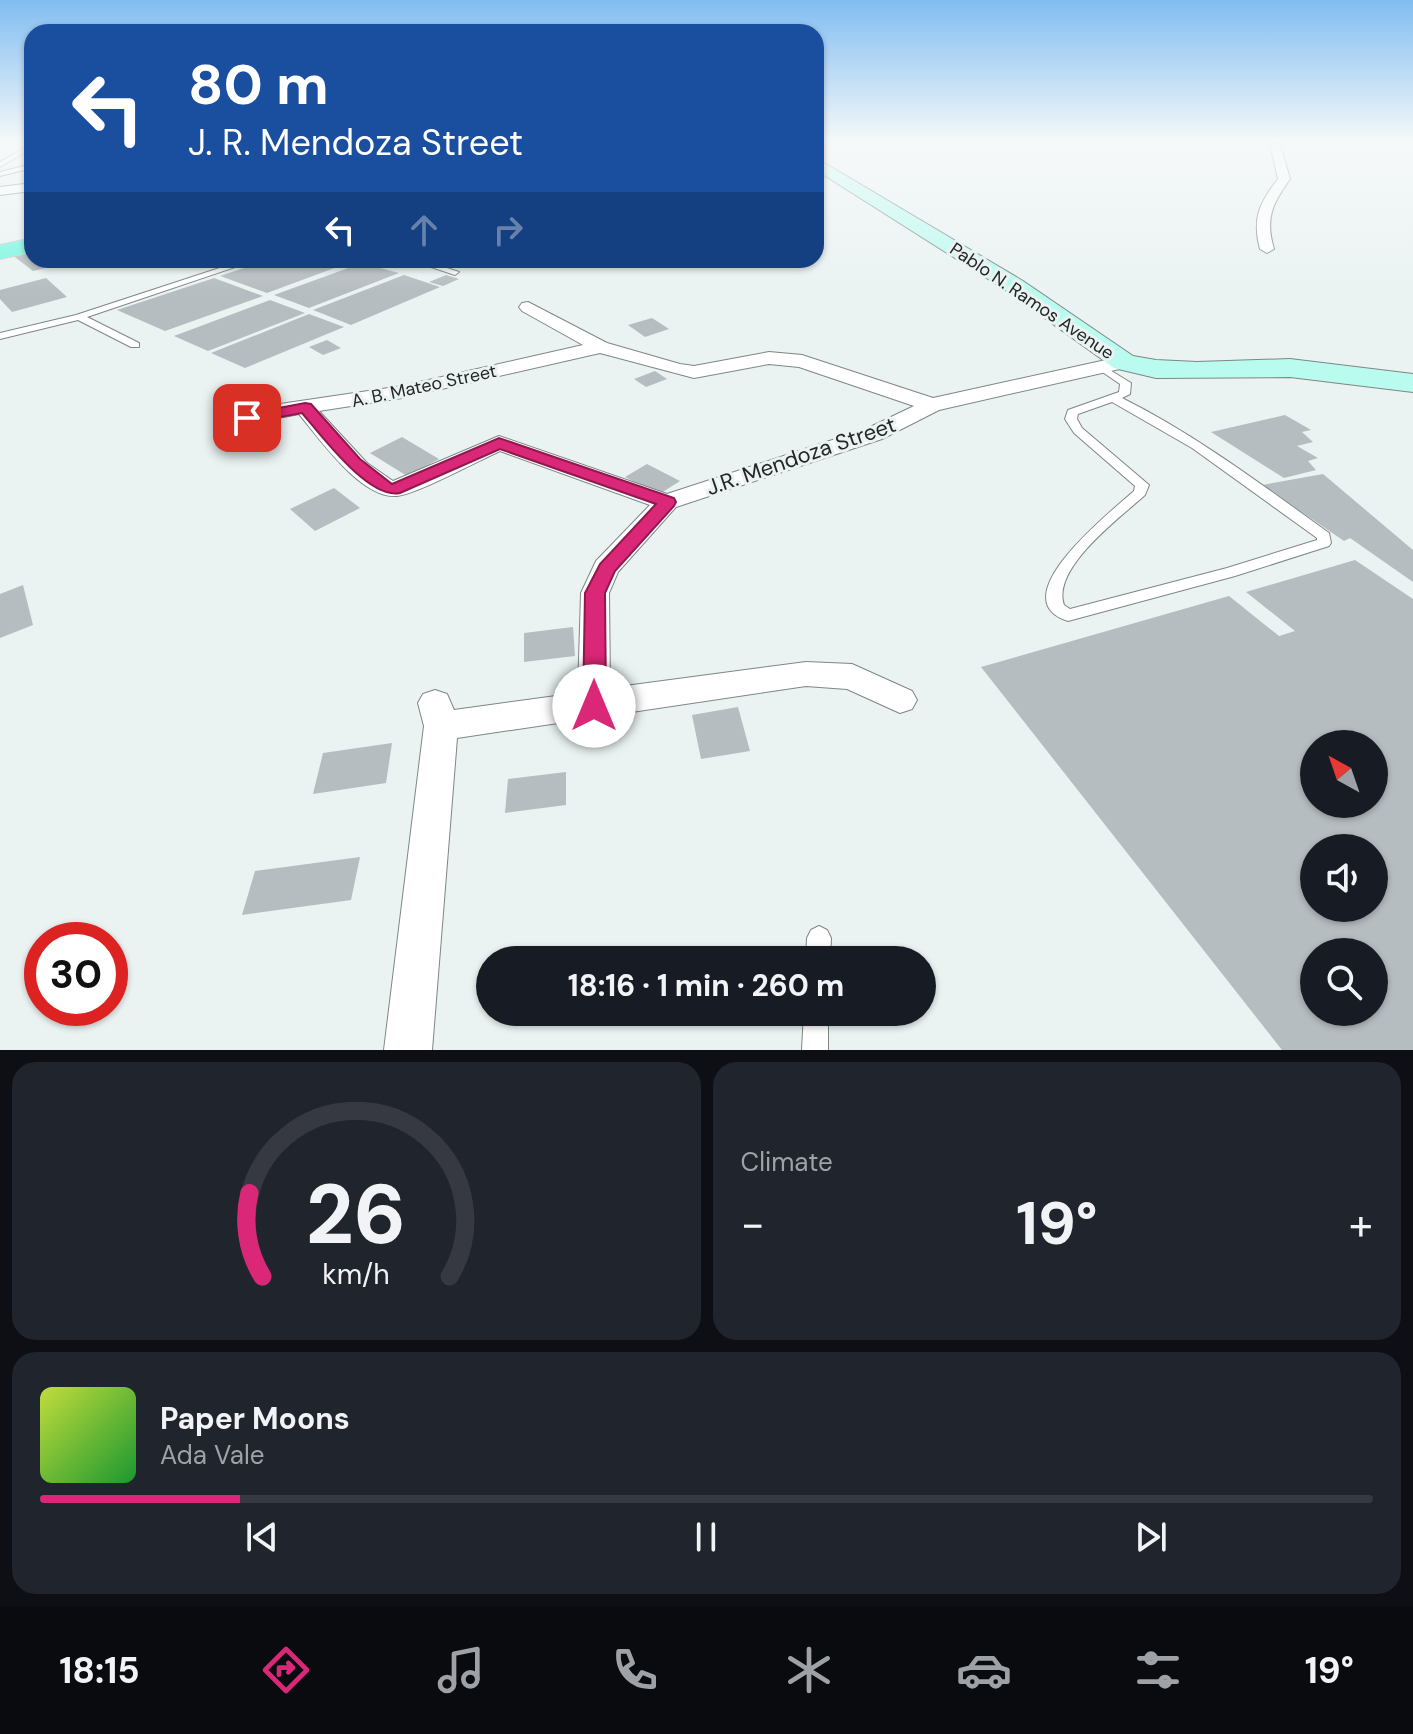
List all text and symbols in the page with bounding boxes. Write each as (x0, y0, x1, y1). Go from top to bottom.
text: 80 m (188, 48, 329, 121)
icon: left (56, 56, 160, 160)
text: J. R. Mendoza Street (188, 119, 523, 166)
icon: left (318, 208, 362, 252)
icon: ahead (402, 208, 446, 252)
icon: right (486, 208, 530, 252)
street label: Pablo N. Ramos Avenue (945, 237, 1119, 365)
street label: A. B. Mateo Street (349, 359, 499, 413)
pin (213, 384, 281, 452)
icon: arrive (225, 396, 269, 440)
street label: J.R. Mendoza Street (702, 410, 900, 502)
position arrow (552, 664, 636, 748)
north arrow (1300, 730, 1388, 818)
map controls (1300, 730, 1388, 1026)
button: sound (1300, 834, 1388, 922)
speed limit sign: 30 (24, 922, 128, 1026)
button: search (1300, 938, 1388, 1026)
text: 18:16 · 1 min · 260 m (568, 966, 844, 1005)
text: Climate (741, 1145, 833, 1179)
text: 26 (306, 1160, 407, 1269)
text: 19° (1016, 1184, 1098, 1263)
text: − (741, 1195, 765, 1253)
text: + (1349, 1195, 1373, 1253)
text: km/h (322, 1256, 390, 1293)
text: Paper Moons (160, 1399, 350, 1438)
text: Ada Vale (160, 1438, 265, 1472)
icon: previous (240, 1515, 284, 1559)
icon: pause (684, 1515, 728, 1559)
icon: next (1129, 1515, 1173, 1559)
icon: directions (258, 1642, 314, 1698)
icon: music (433, 1642, 489, 1698)
icon: phone (607, 1642, 663, 1698)
icon: climate (781, 1642, 837, 1698)
icon: car (956, 1642, 1012, 1698)
icon: filters (1130, 1642, 1186, 1698)
text: 18:15 (59, 1647, 140, 1694)
text: 19° (1305, 1647, 1354, 1694)

